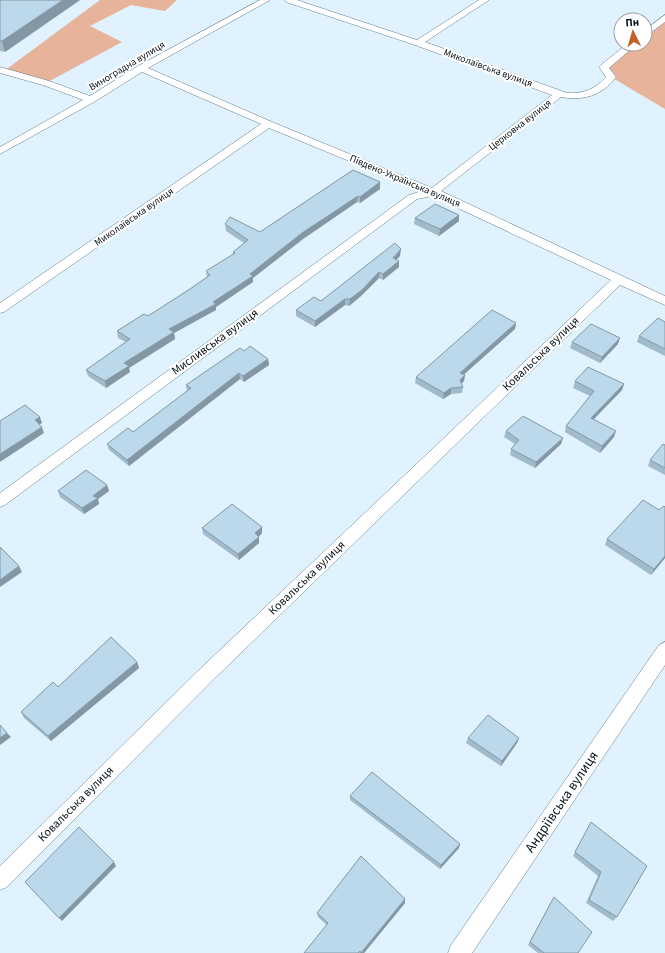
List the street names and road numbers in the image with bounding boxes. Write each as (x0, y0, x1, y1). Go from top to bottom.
street label: Виноградна вулиця (86, 38, 168, 94)
street label: Миколаївська вулиця (442, 45, 534, 91)
street label: Церковна вулиця (486, 96, 554, 154)
street label: Південо-Українська вулиця (347, 151, 463, 211)
street label: Миколаївська вулиця (92, 184, 176, 250)
street label: Мисливська вулиця (168, 305, 262, 379)
street label: Ковальська вулиця (499, 313, 583, 395)
street label: Ковальська вулиця (265, 537, 349, 619)
street label: Андріївська вулиця (521, 747, 603, 857)
street label: Ковальська вулиця (34, 762, 118, 846)

